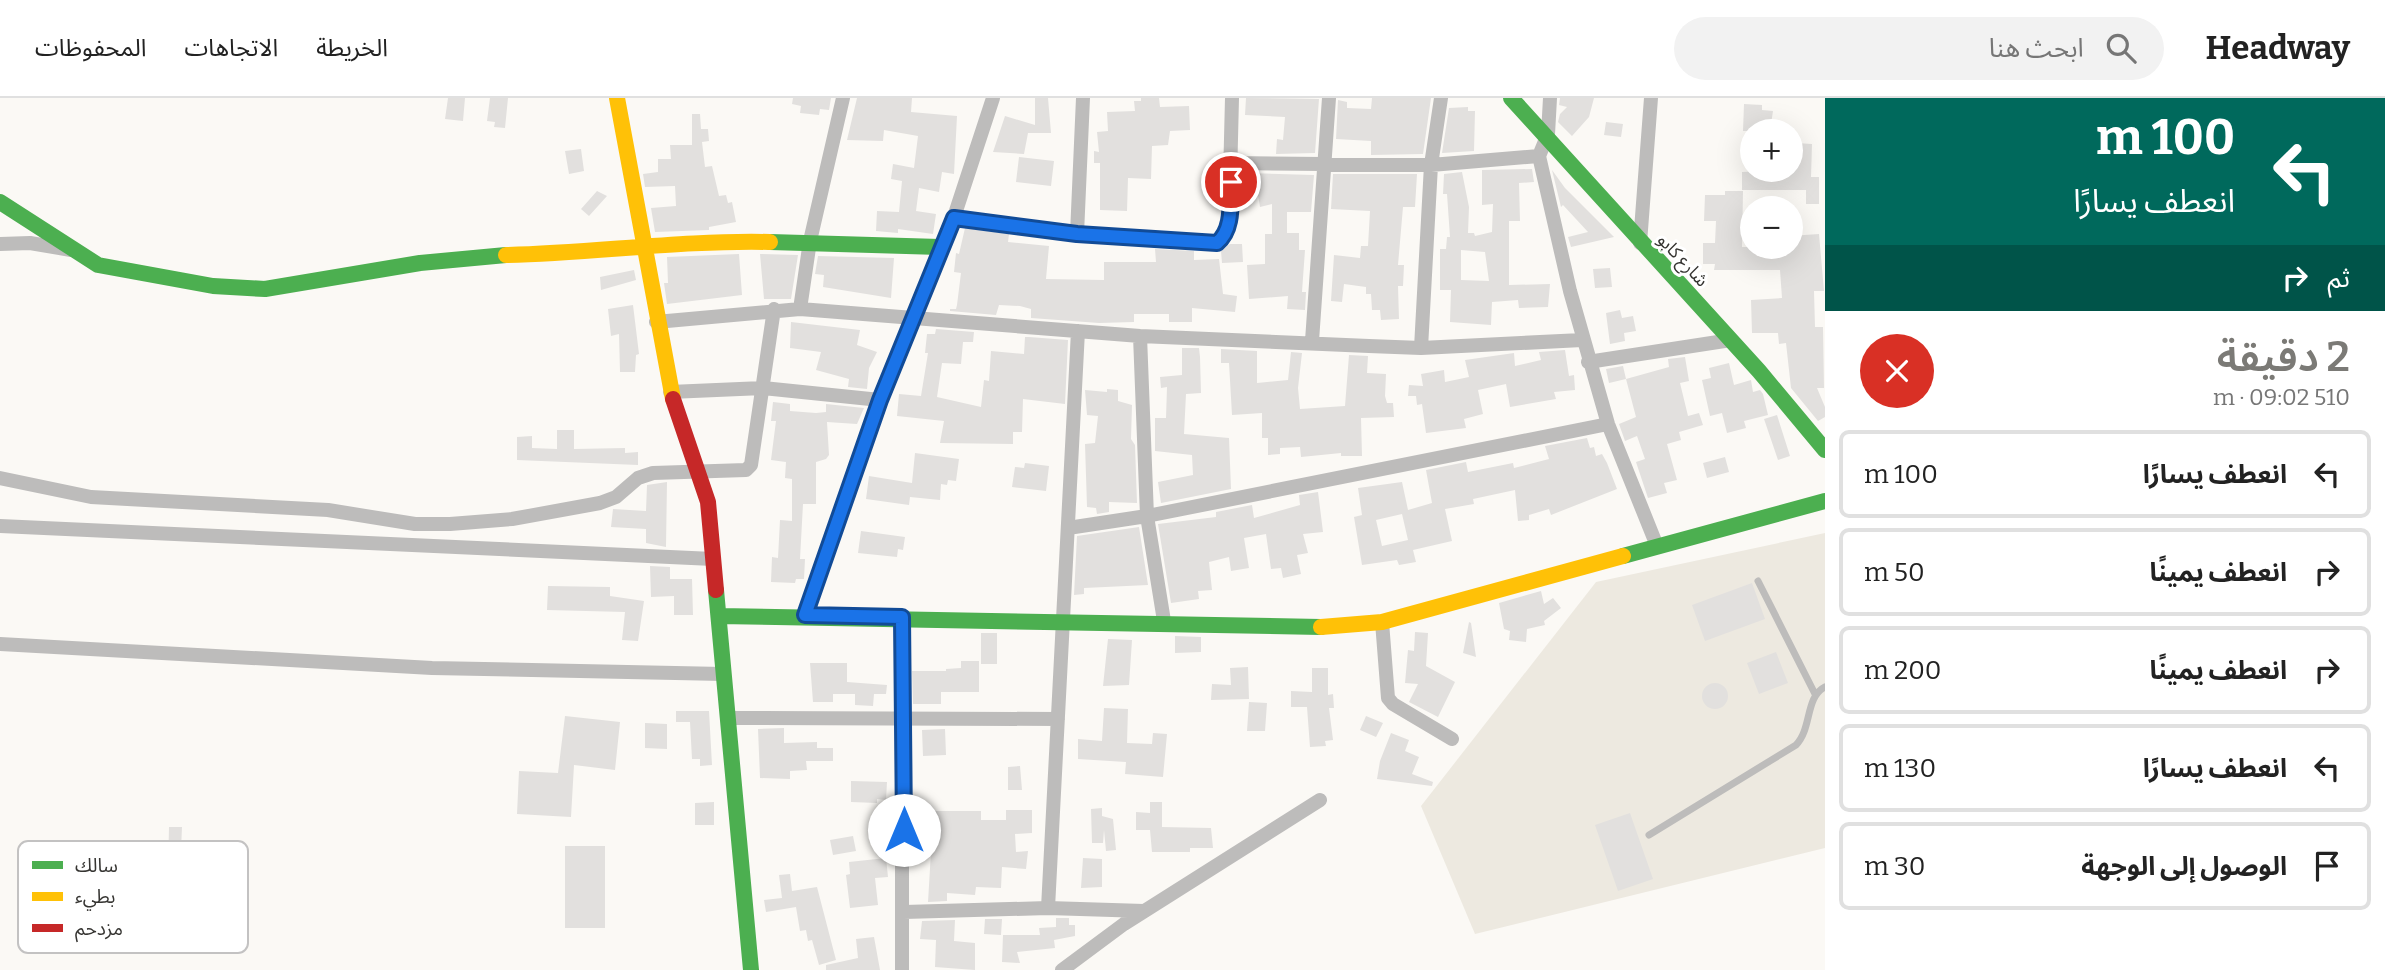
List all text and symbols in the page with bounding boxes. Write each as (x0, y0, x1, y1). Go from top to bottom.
search box (1674, 17, 2164, 80)
text: Headway (2206, 28, 2350, 68)
icon: search (2102, 29, 2140, 67)
text: ابحث هنا (1989, 33, 2084, 64)
text: المحفوظات (35, 34, 146, 62)
text: الاتجاهات (184, 34, 278, 62)
text: الخريطة (316, 34, 388, 62)
text: 100 m (2096, 108, 2235, 167)
map controls (1740, 119, 1803, 259)
button: + (1740, 119, 1803, 182)
icon: left (2259, 126, 2350, 217)
pin (1201, 152, 1261, 212)
icon: arrive (1212, 163, 1250, 201)
text: انعطف يسارًا (2073, 182, 2235, 220)
button: − (1740, 196, 1803, 259)
street label: شارع كابو (1651, 229, 1713, 293)
icon: right (2276, 259, 2314, 297)
text: ثم (2328, 263, 2350, 294)
text: 2 دقيقة (2217, 332, 2350, 382)
button: close (1860, 334, 1934, 408)
text: 510 m · 09:02 (2213, 383, 2350, 411)
icon: left (2308, 455, 2346, 493)
text: 100 m (1864, 459, 1938, 490)
text: انعطف يسارًا (2143, 459, 2287, 490)
icon: right (2308, 553, 2346, 591)
text: 50 m (1864, 557, 1925, 588)
text: انعطف يمينًا (2149, 557, 2287, 588)
icon: right (2308, 651, 2346, 689)
text: 200 m (1864, 655, 1942, 686)
text: انعطف يمينًا (2149, 655, 2287, 686)
icon: left (2308, 749, 2346, 787)
text: 130 m (1864, 753, 1936, 784)
text: انعطف يسارًا (2143, 753, 2287, 784)
position arrow (867, 793, 941, 867)
legend (18, 841, 248, 953)
icon: arrive (2308, 847, 2346, 885)
text: 30 m (1864, 851, 1926, 882)
text: الوصول إلى الوجهة (2081, 851, 2287, 882)
text: سالك (75, 854, 118, 877)
text: بطيء (75, 885, 115, 911)
text: مزدحم (75, 917, 123, 943)

